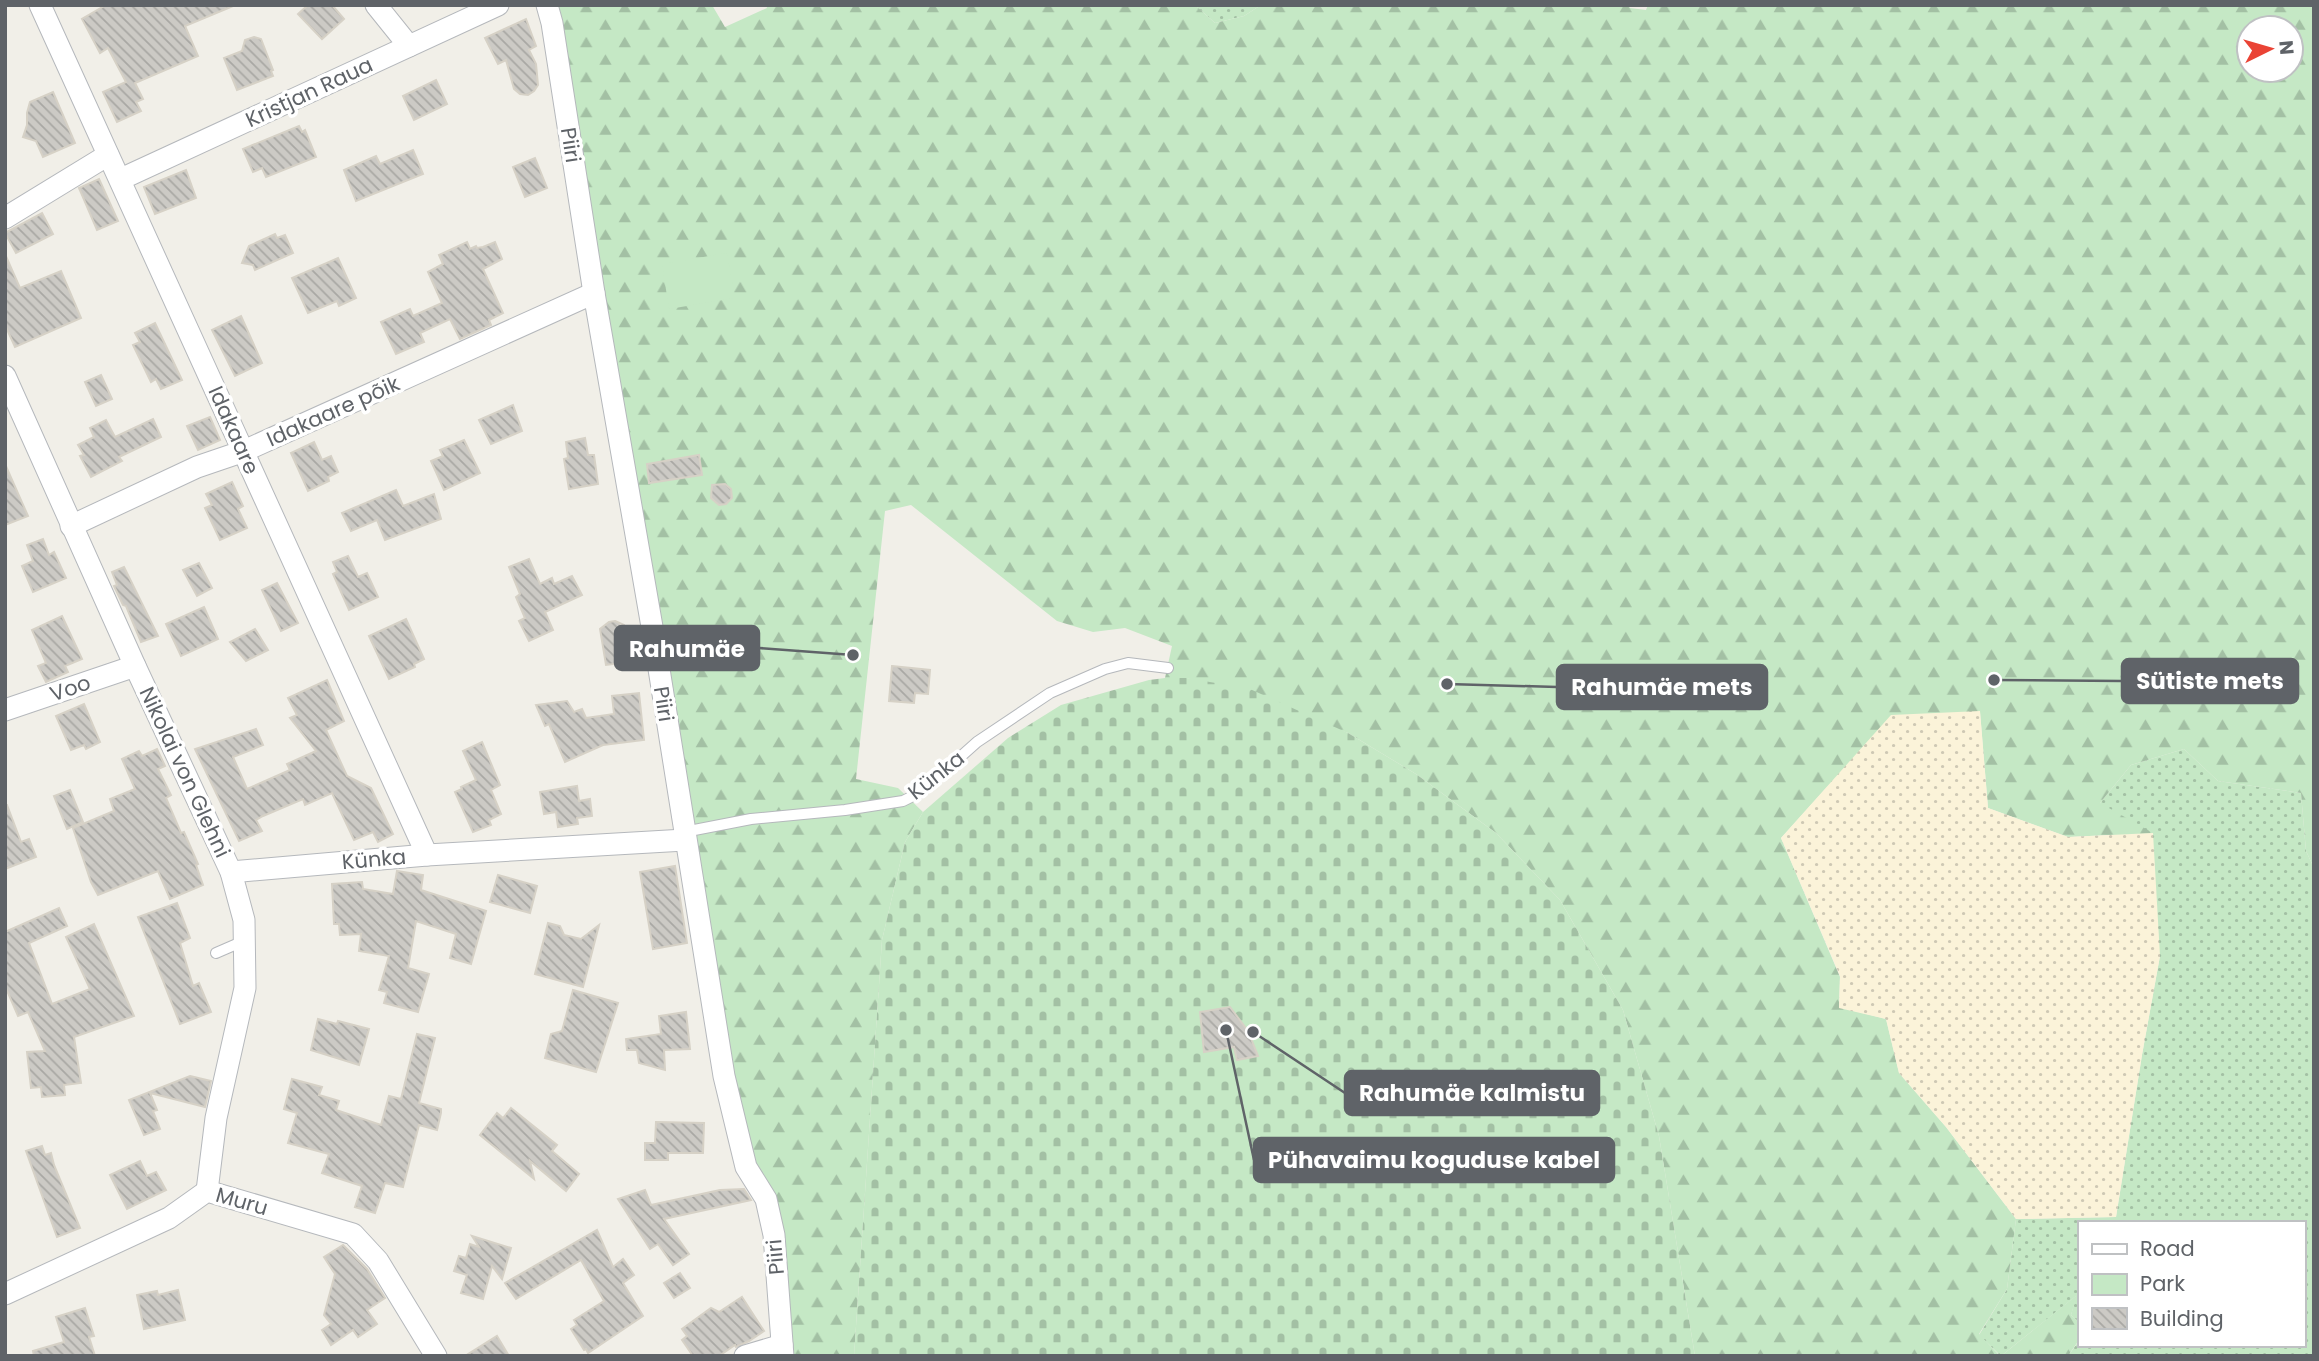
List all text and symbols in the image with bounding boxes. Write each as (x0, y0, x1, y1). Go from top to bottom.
north arrow (2235, 14, 2305, 84)
text: N (2272, 39, 2301, 56)
street label: Kristjan Raua (241, 50, 377, 134)
street label: Piiri (554, 125, 588, 165)
street label: Idakaare põik (262, 369, 404, 453)
street label: Idakaare (202, 381, 266, 479)
callout: Rahumäe (615, 626, 759, 670)
text: Rahumäe (629, 633, 745, 665)
callout: Sütiste mets (2122, 659, 2298, 703)
callout: Rahumäe mets (1557, 665, 1767, 709)
text: Sütiste mets (2136, 665, 2284, 697)
street label: Voo (46, 668, 94, 708)
text: Rahumäe mets (1571, 671, 1753, 703)
street label: Nikolai von Glehni (133, 682, 237, 862)
street label: Piiri (647, 684, 681, 724)
street label: Künka (902, 744, 970, 806)
street label: Künka (341, 842, 407, 876)
callout: Rahumäe kalmistu (1345, 1071, 1599, 1115)
text: Rahumäe kalmistu (1359, 1077, 1585, 1109)
callout: Pühavaimu koguduse kabel (1254, 1138, 1614, 1182)
text: Pühavaimu koguduse kabel (1268, 1144, 1600, 1176)
street label: Muru (213, 1180, 271, 1222)
legend (2078, 1221, 2305, 1347)
text: Road (2140, 1234, 2195, 1263)
street label: Piiri (759, 1238, 791, 1276)
text: Park (2140, 1269, 2185, 1298)
text: Building (2140, 1304, 2224, 1333)

